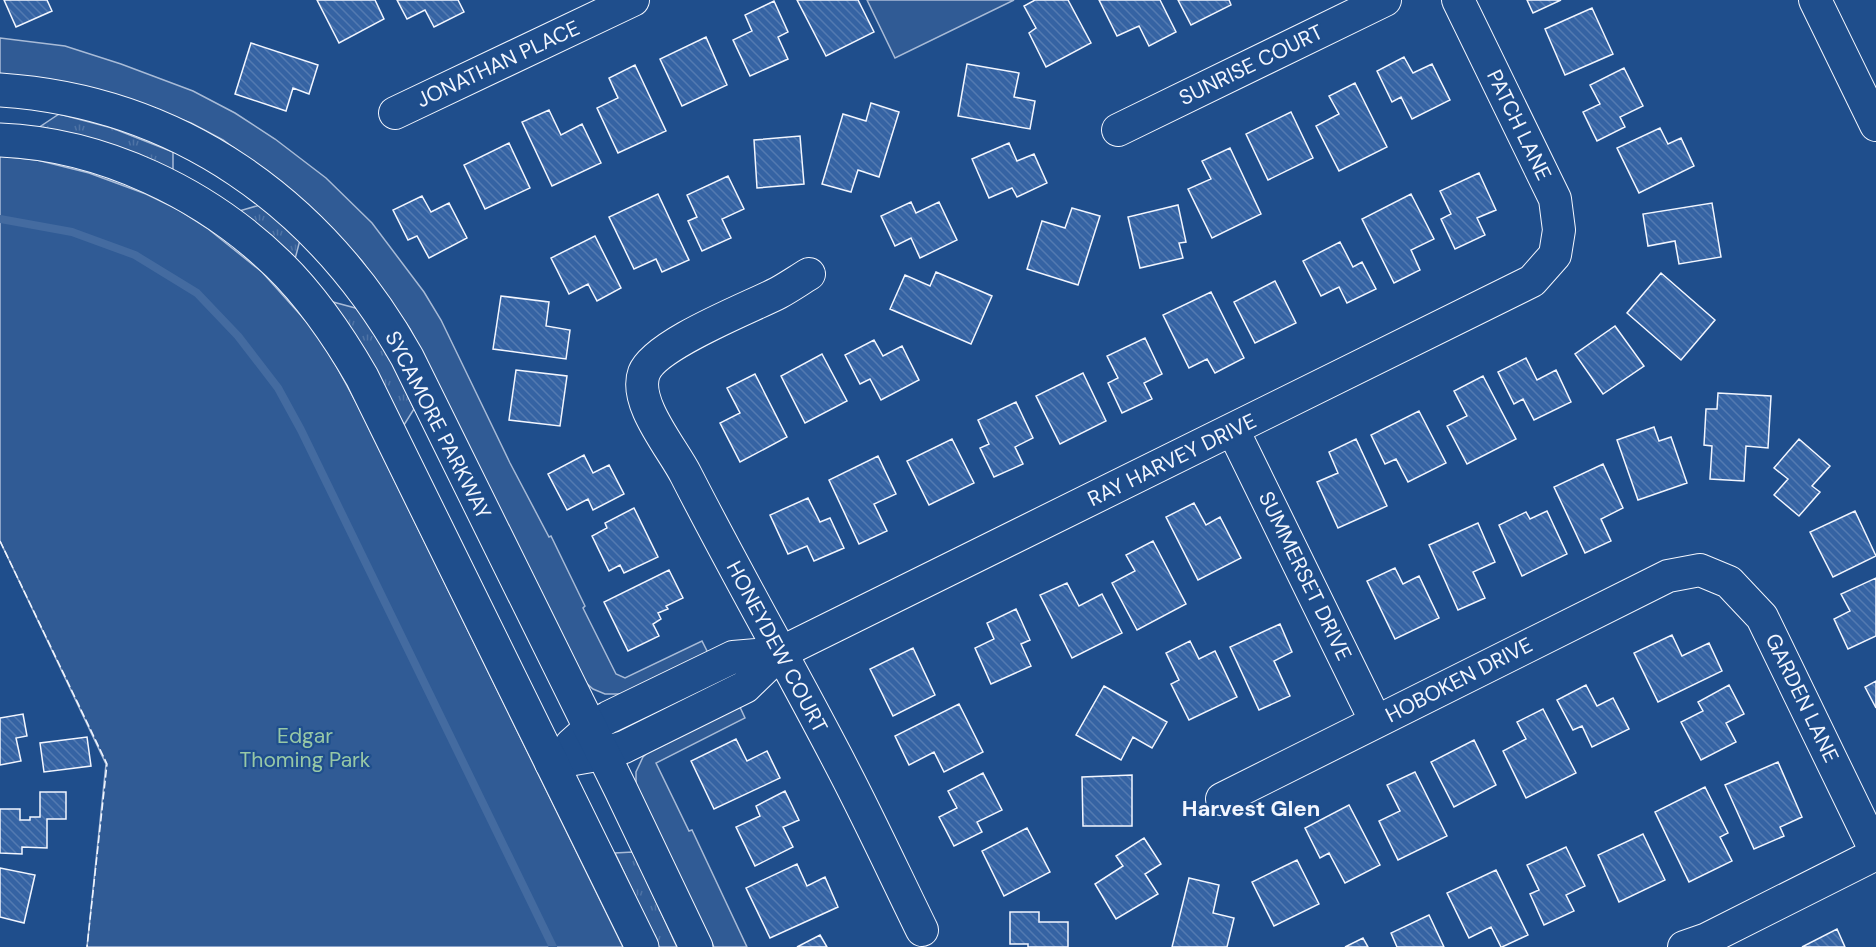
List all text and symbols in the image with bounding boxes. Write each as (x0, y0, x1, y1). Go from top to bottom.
street label: JONATHAN PLACE (412, 14, 584, 114)
street label: SUNRISE COURT (1174, 18, 1328, 112)
street label: PATCH LANE (1480, 65, 1558, 185)
street label: SYCAMORE PARKWAY (378, 326, 498, 524)
street label: RAY HARVEY DRIVE (1083, 407, 1261, 513)
street label: SUMMERSET DRIVE (1252, 487, 1358, 665)
street label: HONEYDEW COURT (720, 556, 834, 738)
street label: GARDEN LANE (1759, 629, 1845, 767)
street label: HOBOKEN DRIVE (1381, 631, 1537, 729)
park label: Edgar Thoming Park (240, 722, 371, 774)
district label: Harvest Glen (1182, 794, 1320, 823)

